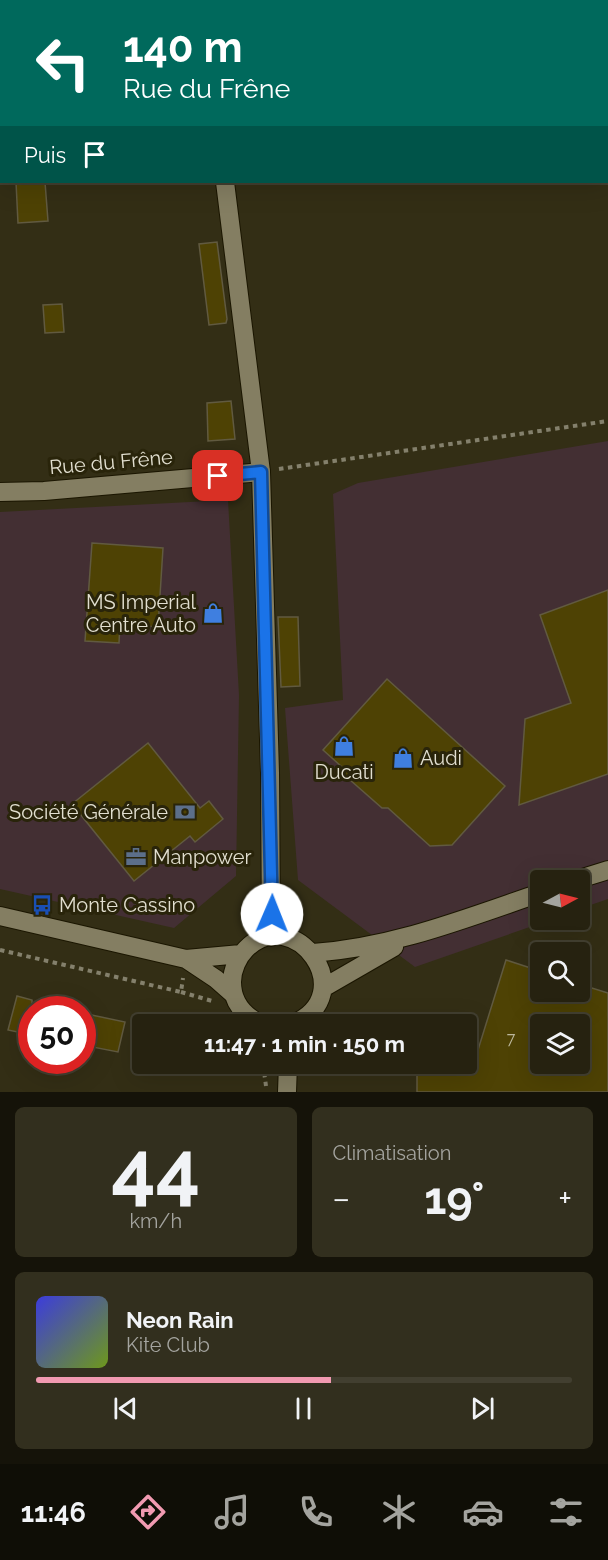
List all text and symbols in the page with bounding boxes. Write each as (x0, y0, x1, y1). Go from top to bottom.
text: 140 m (123, 23, 243, 72)
icon: left (24, 24, 102, 102)
text: Rue du Frêne (123, 73, 290, 104)
icon: arrive (78, 138, 111, 171)
text: Puis (24, 142, 66, 168)
street label: Rue du Frêne (48, 445, 174, 479)
pin (192, 450, 243, 501)
icon: arrive (201, 459, 234, 492)
place label: MS Imperial Centre Auto (86, 590, 197, 637)
shop icon: MS Imperial Centre Auto (201, 601, 225, 625)
shop icon: Ducati (332, 734, 356, 758)
shop icon: Audi (391, 746, 415, 770)
place label: Audi (420, 746, 462, 770)
place label: Ducati (314, 760, 374, 784)
place label: Société Générale (9, 800, 168, 824)
bank icon: Société Générale (173, 800, 197, 824)
office icon: Manpower (124, 845, 148, 869)
place label: Manpower (153, 845, 252, 869)
north arrow (530, 870, 590, 930)
map controls (530, 870, 590, 1074)
position arrow (240, 882, 304, 946)
bus stop icon: Monte Cassino (30, 893, 54, 917)
place label: Monte Cassino (59, 893, 195, 917)
button: search (530, 942, 590, 1002)
speed limit sign: 50 (18, 996, 96, 1074)
button: layers (530, 1014, 590, 1074)
house number: 7 (507, 1029, 516, 1048)
text: 11:47 · 1 min · 150 m (204, 1031, 405, 1057)
text: 44 (111, 1124, 200, 1215)
text: Climatisation (333, 1141, 451, 1165)
text: 19° (424, 1172, 484, 1225)
text: − (333, 1179, 350, 1218)
text: + (558, 1179, 572, 1218)
text: km/h (129, 1209, 182, 1233)
text: Neon Rain (126, 1307, 234, 1333)
text: Kite Club (126, 1333, 210, 1357)
icon: previous (109, 1392, 142, 1425)
icon: pause (287, 1392, 320, 1425)
icon: next (466, 1392, 499, 1425)
icon: directions (127, 1491, 169, 1533)
icon: music (211, 1491, 253, 1533)
icon: phone (295, 1491, 337, 1533)
icon: climate (378, 1491, 420, 1533)
icon: car (462, 1491, 504, 1533)
icon: filters (545, 1491, 587, 1533)
text: 11:46 (21, 1497, 86, 1528)

